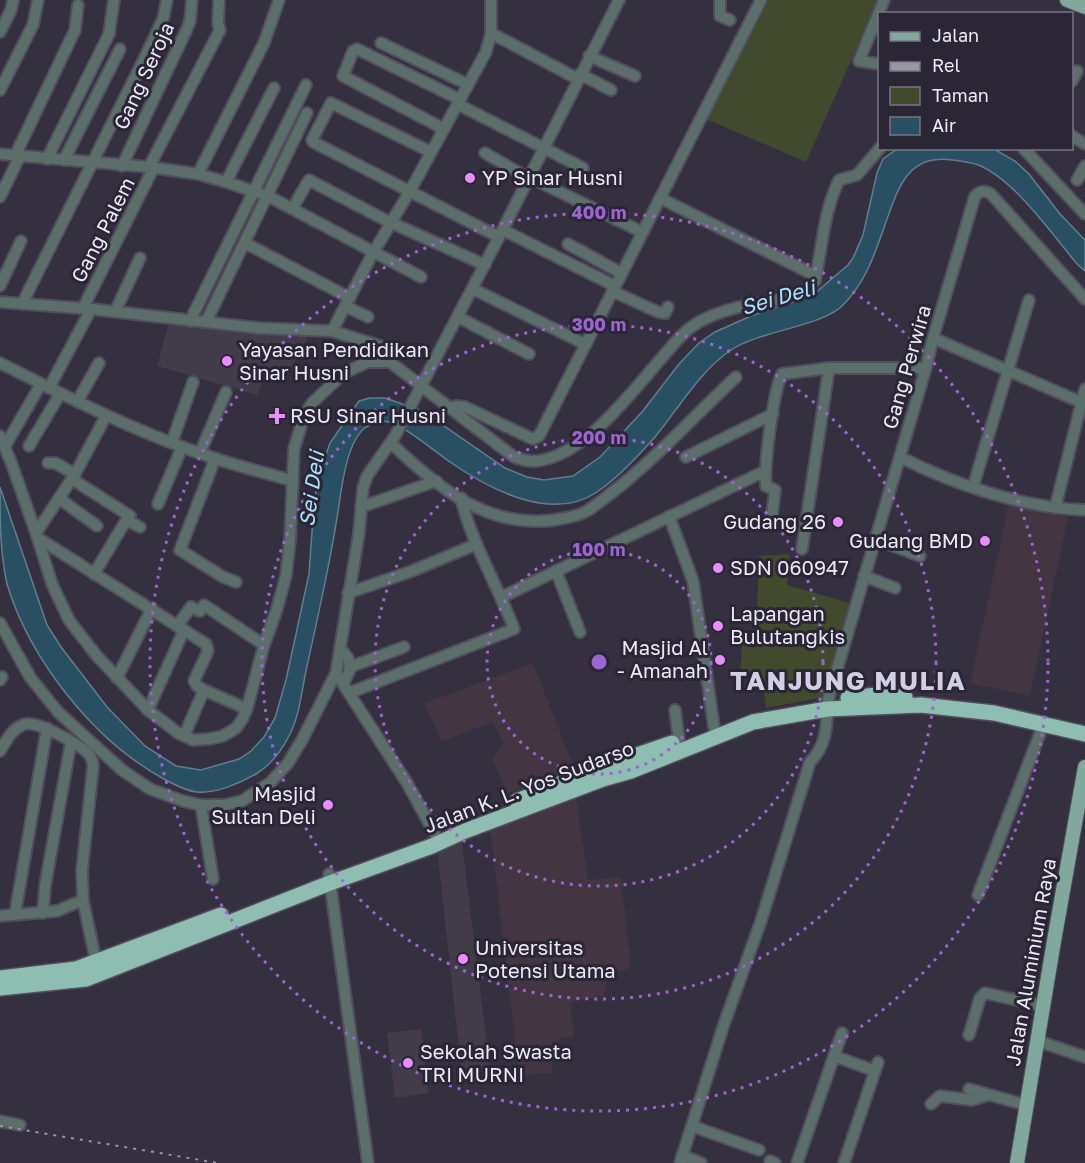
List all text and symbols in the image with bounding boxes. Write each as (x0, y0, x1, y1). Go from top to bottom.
legend (878, 12, 1073, 150)
street label: Gang Seroja (108, 18, 178, 133)
text: Jalan (932, 24, 979, 46)
text: Rel (932, 54, 960, 76)
text: Taman (932, 84, 989, 106)
text: Air (932, 114, 956, 136)
place label: YP Sinar Husni (482, 165, 623, 189)
marker: YP Sinar Husni (463, 171, 477, 185)
street label: Gang Palem (65, 173, 139, 286)
text: 400 m (572, 201, 626, 223)
water label: Sei Deli (738, 273, 820, 320)
street label: Gang Perwira (877, 302, 935, 432)
text: 300 m (572, 313, 626, 335)
place label: Yayasan Pendidikan Sinar Husni (239, 337, 429, 384)
marker: Yayasan Pendidikan Sinar Husni (220, 354, 234, 368)
place label: RSU Sinar Husni (290, 403, 446, 427)
marker: RSU Sinar Husni (268, 407, 286, 425)
text: 200 m (572, 426, 626, 448)
water label: Sei Deli (293, 447, 329, 528)
place label: Gudang 26 (723, 509, 826, 533)
marker: Gudang 26 (831, 515, 845, 529)
place label: Gudang BMD (849, 528, 973, 552)
marker: Gudang BMD (978, 534, 992, 548)
text: 100 m (573, 538, 625, 560)
place label: SDN 060947 (730, 555, 849, 579)
marker: SDN 060947 (711, 561, 725, 575)
place label: Lapangan Bulutangkis (730, 601, 845, 648)
marker: Lapangan Bulutangkis (711, 619, 725, 633)
place label: Masjid Al - Amanah (617, 635, 708, 682)
centre of rings (589, 652, 609, 672)
marker: Masjid Al - Amanah (713, 653, 727, 667)
district label: TANJUNG MULIA (730, 665, 966, 696)
street label: Jalan K. L. Yos Sudarso (420, 735, 637, 837)
place label: Masjid Sultan Deli (211, 781, 316, 828)
marker: Masjid Sultan Deli (321, 798, 335, 812)
street label: Jalan Aluminium Raya (1000, 856, 1060, 1068)
place label: Universitas Potensi Utama (475, 935, 616, 982)
marker: Universitas Potensi Utama (456, 952, 470, 966)
place label: Sekolah Swasta TRI MURNI (420, 1039, 572, 1086)
marker: Sekolah Swasta TRI MURNI (401, 1056, 415, 1070)

